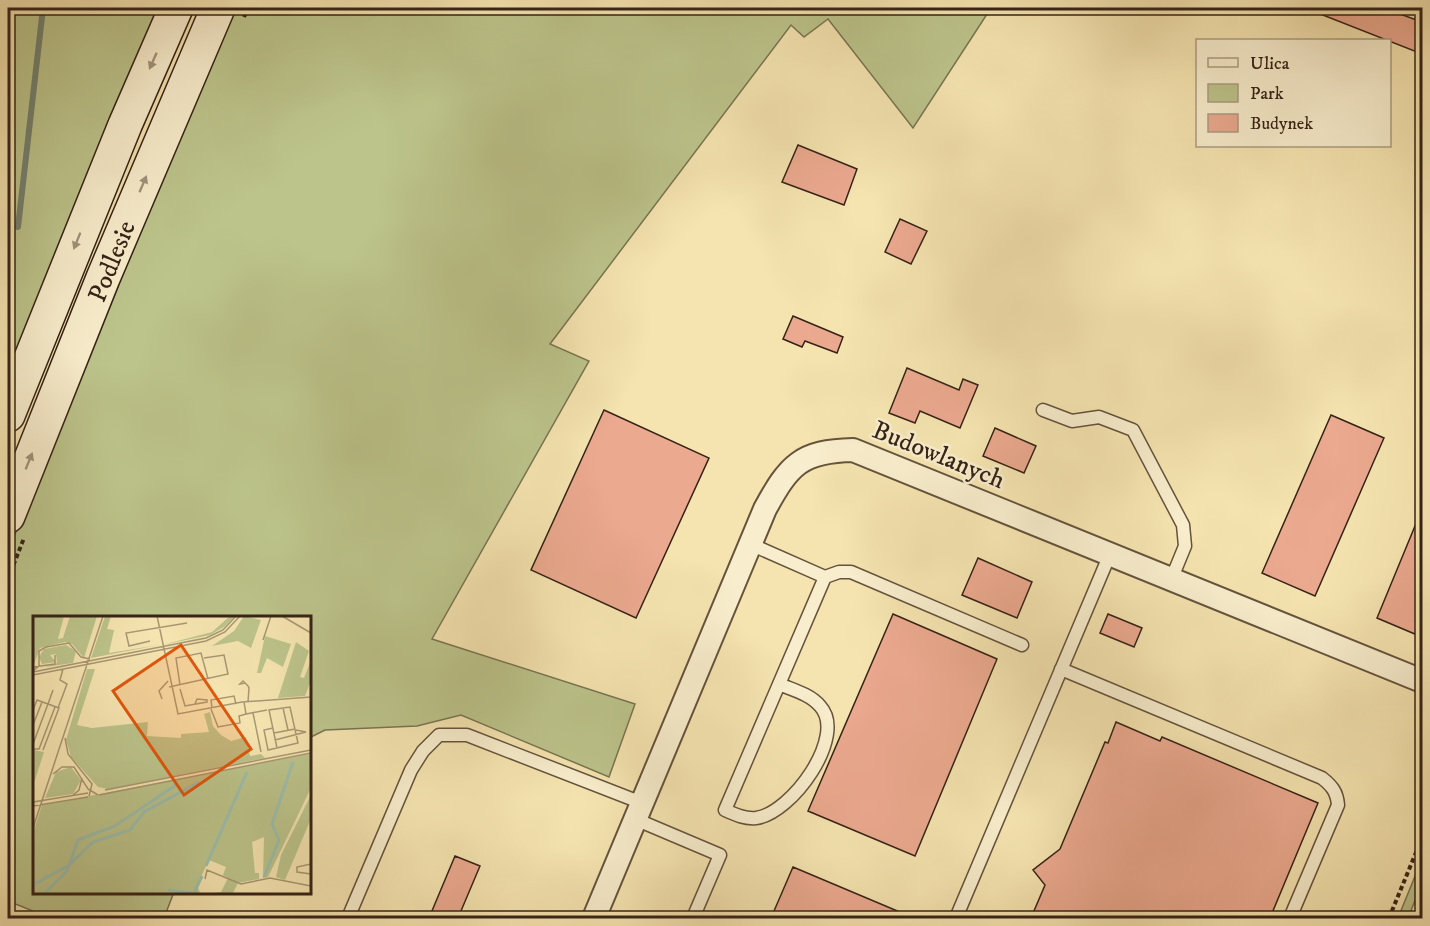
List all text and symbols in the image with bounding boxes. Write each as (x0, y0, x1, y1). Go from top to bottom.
legend (1196, 39, 1391, 147)
one-way arrow (148, 53, 158, 71)
text: Ulica (1250, 53, 1290, 75)
text: Park (1250, 83, 1284, 105)
text: Budynek (1250, 113, 1313, 135)
one-way arrow (138, 174, 148, 192)
street label: Podlesie (81, 216, 144, 307)
one-way arrow (72, 232, 81, 250)
street label: Budowlanych (867, 414, 1010, 497)
one-way arrow (24, 452, 34, 470)
inset map (33, 616, 310, 893)

